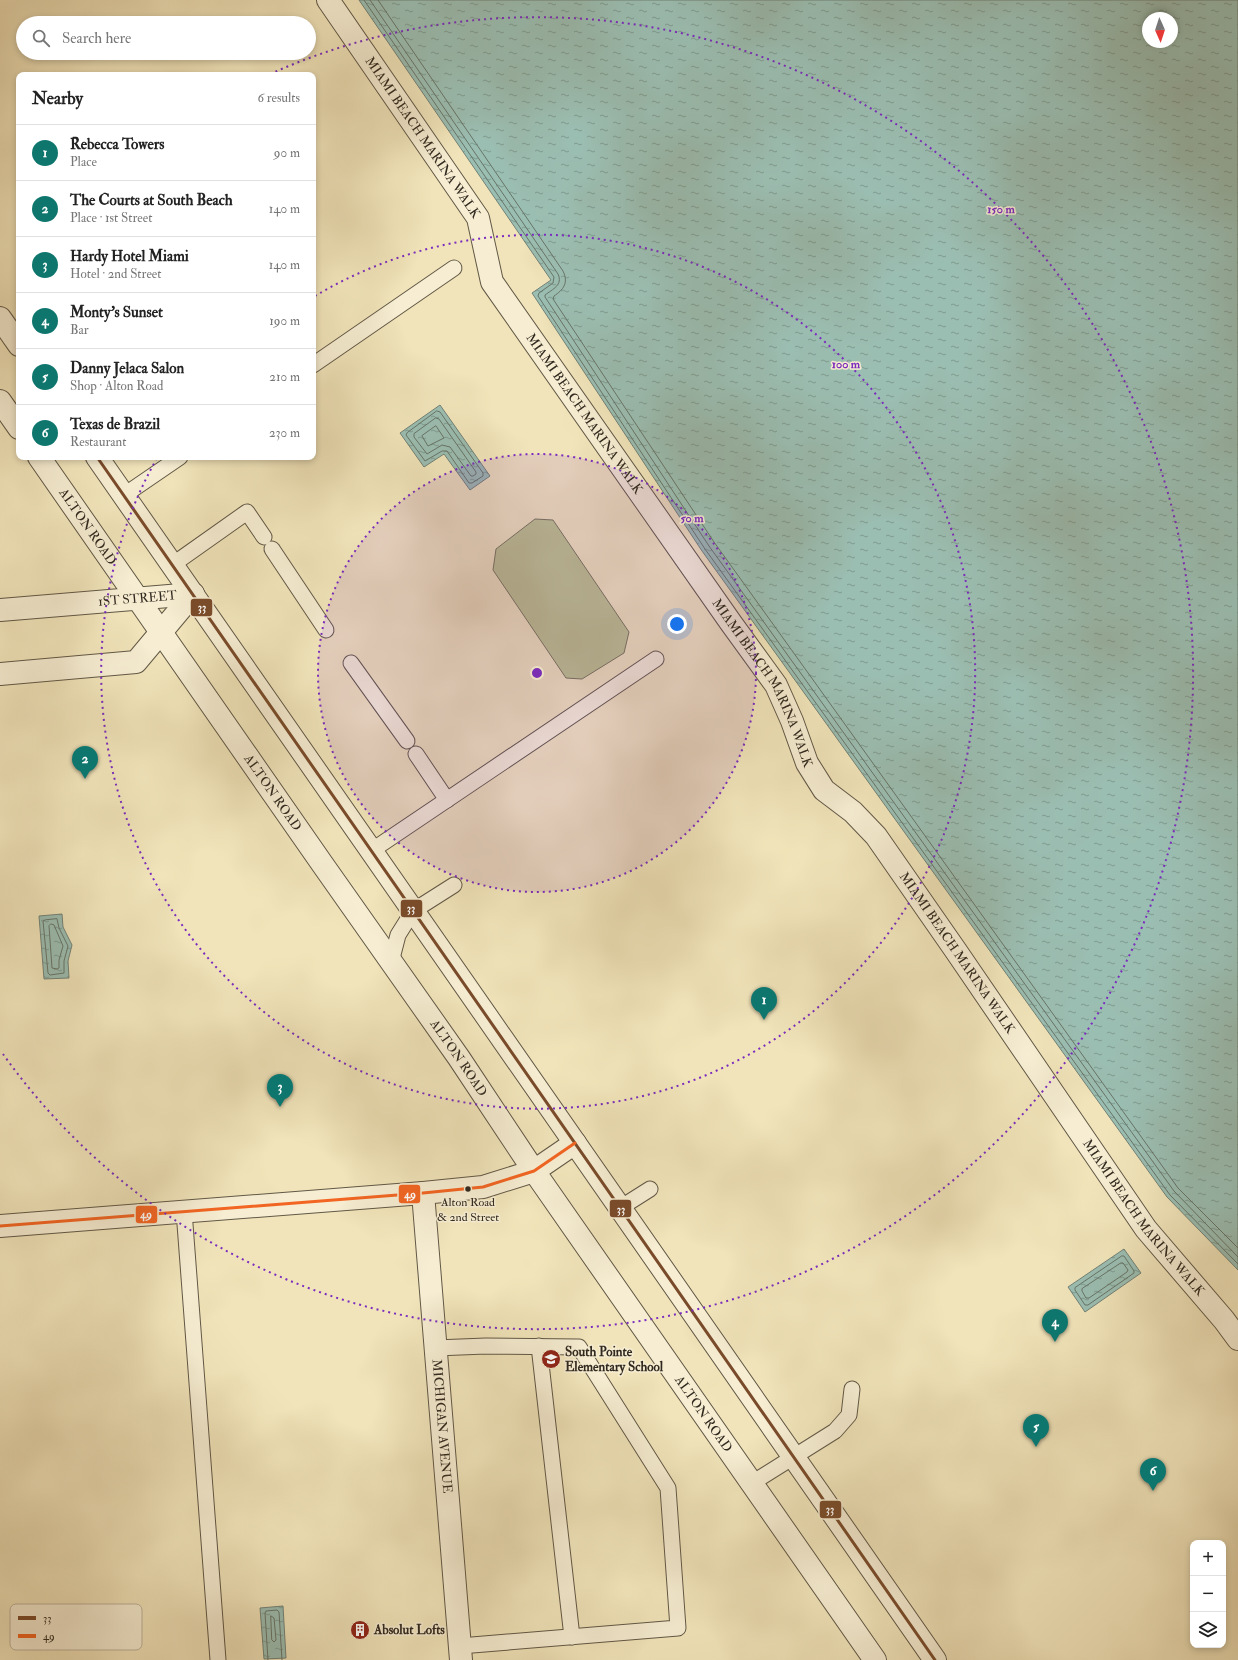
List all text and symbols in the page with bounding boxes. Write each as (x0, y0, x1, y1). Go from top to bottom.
north arrow (1142, 12, 1178, 48)
search box (16, 16, 316, 60)
icon: search (30, 27, 52, 49)
text: Search here (62, 29, 131, 48)
street label: MIAMI BEACH MARINA WALK (361, 54, 484, 222)
text: Nearby (32, 88, 83, 109)
text: 6 results (257, 90, 300, 106)
text: Rebecca Towers (70, 135, 164, 154)
text: 1 (43, 145, 47, 161)
text: 90 m (274, 145, 300, 161)
text: Place (70, 154, 97, 170)
text: The Courts at South Beach (70, 191, 233, 210)
text: 2 (42, 201, 48, 217)
text: 140 m (269, 201, 300, 217)
text: 150 m (987, 202, 1015, 217)
text: Place · 1st Street (70, 210, 152, 226)
text: Hardy Hotel Miami (70, 247, 189, 266)
text: 3 (43, 257, 48, 273)
text: 140 m (269, 257, 300, 273)
text: Hotel · 2nd Street (70, 266, 161, 282)
text: Monty's Sunset (70, 303, 163, 322)
text: 4 (41, 313, 49, 329)
text: 190 m (269, 313, 300, 329)
text: Bar (70, 322, 89, 338)
street label: MIAMI BEACH MARINA WALK (522, 330, 647, 498)
text: 100 m (832, 357, 861, 372)
text: Danny Jelaca Salon (70, 359, 184, 378)
text: 5 (42, 369, 48, 385)
text: 210 m (269, 369, 300, 385)
text: Shop · Alton Road (70, 378, 163, 394)
text: Texas de Brazil (70, 415, 160, 434)
text: 6 (42, 425, 48, 441)
text: 230 m (269, 425, 300, 441)
text: Restaurant (70, 434, 126, 450)
street label: ALTON ROAD (55, 485, 120, 568)
text: 50 m (680, 511, 704, 526)
street label: 1ST STREET (98, 587, 178, 610)
street label: MIAMI BEACH MARINA WALK (708, 596, 816, 770)
line badge: 33 (190, 598, 213, 617)
text: 33 (198, 601, 206, 614)
your location (667, 614, 687, 634)
centre of rings (530, 666, 544, 680)
pin: 2 (72, 746, 98, 779)
street label: ALTON ROAD (240, 750, 305, 834)
street label: MIAMI BEACH MARINA WALK (896, 869, 1019, 1038)
line badge: 33 (400, 899, 423, 918)
text: 33 (407, 902, 415, 915)
pin: 1 (751, 987, 777, 1020)
street label: ALTON ROAD (426, 1016, 490, 1100)
pin: 3 (267, 1074, 293, 1107)
street label: MIAMI BEACH MARINA WALK (1079, 1136, 1208, 1300)
line badge: 49 (398, 1184, 421, 1204)
marker: Alton Road & 2nd Street (463, 1184, 473, 1194)
text: 49 (403, 1188, 416, 1202)
place label: Alton Road & 2nd Street (437, 1195, 499, 1225)
line badge: 33 (609, 1199, 632, 1218)
text: 33 (617, 1203, 625, 1216)
line badge: 49 (135, 1205, 158, 1224)
text: 49 (139, 1208, 152, 1222)
pin: 4 (1042, 1309, 1068, 1342)
place label: South Pointe Elementary School (565, 1344, 664, 1376)
school or university icon: South Pointe Elementary School (540, 1348, 562, 1370)
street label: MICHIGAN AVENUE (429, 1358, 455, 1494)
street label: ALTON ROAD (671, 1372, 736, 1455)
pin: 5 (1023, 1414, 1049, 1447)
pin: 6 (1140, 1458, 1166, 1491)
line badge: 33 (819, 1500, 842, 1519)
text: 33 (826, 1503, 834, 1516)
map controls (1190, 1540, 1226, 1648)
button: + (1190, 1540, 1226, 1576)
button: − (1190, 1576, 1226, 1612)
legend (10, 1604, 142, 1650)
text: 33 (43, 1612, 51, 1625)
button: layers (1190, 1612, 1226, 1648)
building icon: Absolut Lofts (349, 1619, 371, 1641)
place label: Absolut Lofts (373, 1622, 445, 1638)
text: 49 (43, 1630, 55, 1643)

